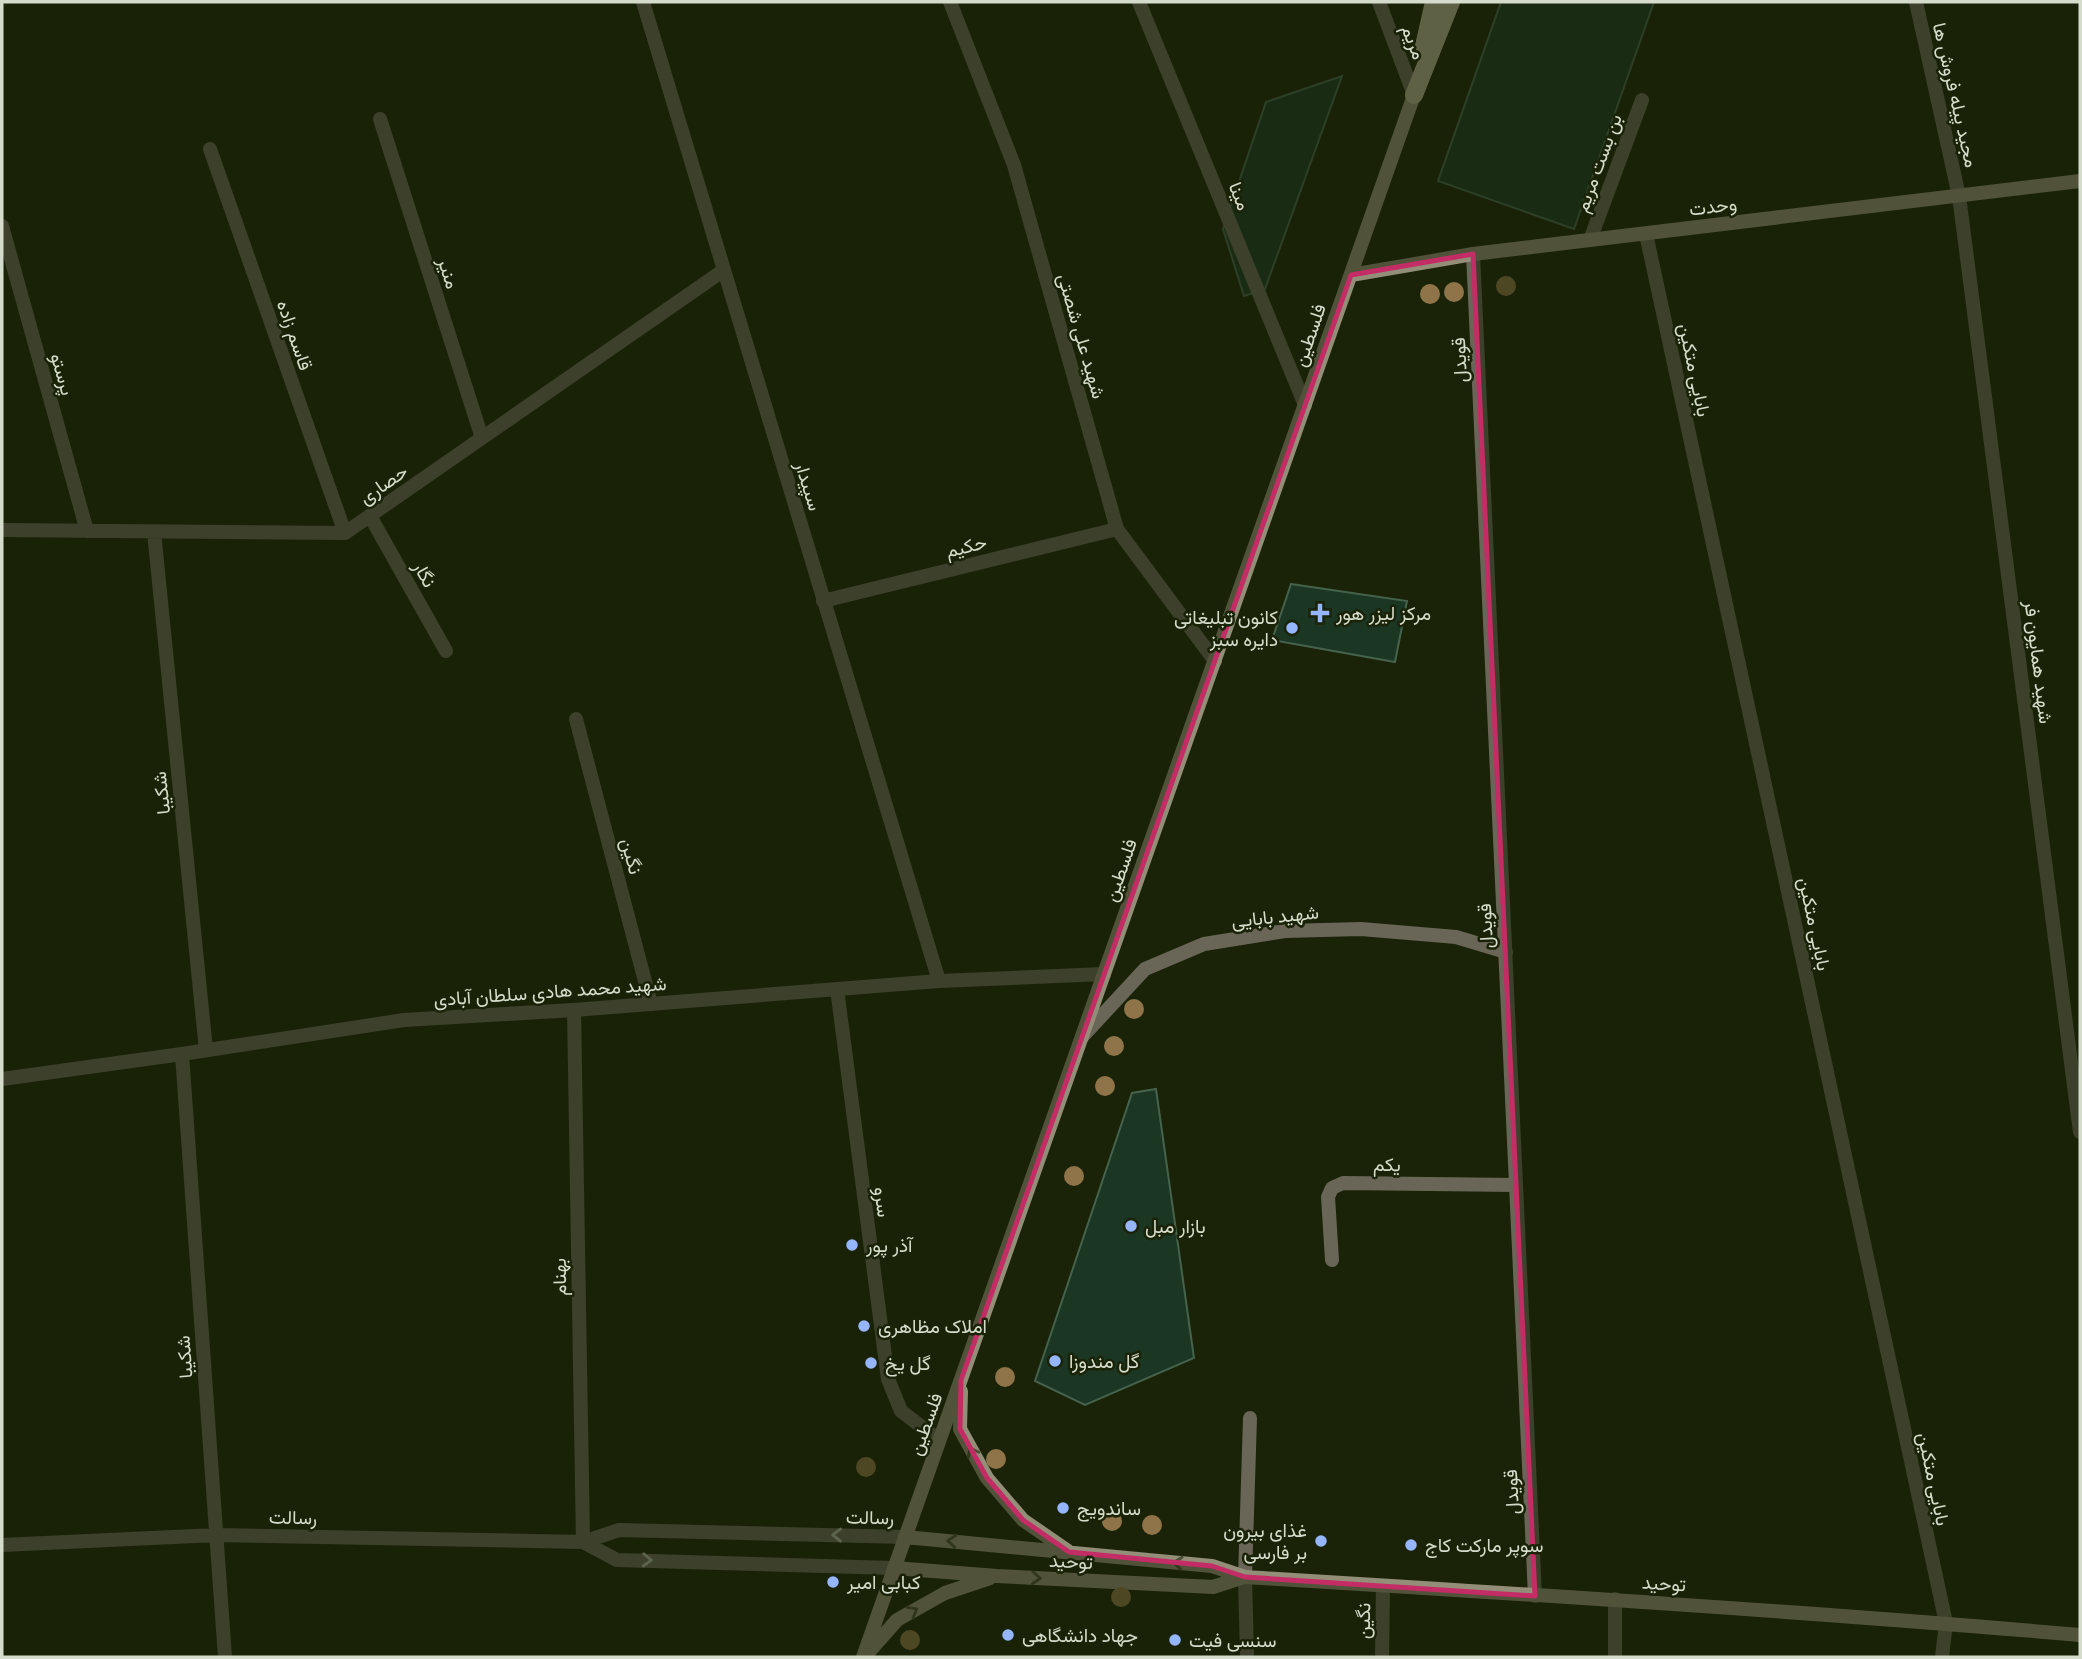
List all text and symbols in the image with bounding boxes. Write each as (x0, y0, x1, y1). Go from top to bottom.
street label: مجید پیله فروش ها (1926, 21, 1982, 170)
street label: مریم (1396, 22, 1430, 63)
street label: بن بست مریم (1571, 111, 1628, 216)
street label: مینا (1224, 179, 1255, 214)
street label: وحدت (1688, 193, 1738, 221)
street label: منیر (432, 254, 463, 292)
street label: شهید علی شصتی (1053, 271, 1109, 401)
street label: قاسم زاده (271, 297, 316, 374)
street label: فلسطین (1289, 301, 1331, 370)
street label: بابایی متکین (1673, 322, 1715, 419)
street label: قویدل (1448, 337, 1472, 383)
street label: پرستو (44, 351, 78, 398)
street label: سپیدار (788, 458, 826, 514)
street label: حصاری (355, 460, 412, 509)
street label: حکیم (944, 531, 989, 564)
street label: نگار (408, 557, 440, 591)
street label: شهید همایون فر (2019, 598, 2056, 725)
marker: مرکز لیزر هور (1310, 603, 1330, 623)
place label: مرکز لیزر هور (1335, 603, 1431, 625)
place label: کانون تبلیغاتی دایره سبز (1174, 607, 1278, 651)
marker: کانون تبلیغاتی دایره سبز (1284, 620, 1300, 636)
street label: شکیبا (149, 770, 175, 815)
street label: نگین (616, 836, 646, 877)
street label: فلسطین (1100, 836, 1142, 905)
street label: بابایی متکین (1793, 876, 1835, 973)
street label: شهید بابایی (1230, 901, 1320, 933)
street label: قویدل (1474, 903, 1498, 949)
street label: شهید محمد هادی سلطان آبادی (433, 973, 667, 1011)
street label: یکم (1373, 1154, 1401, 1177)
street label: سرو (869, 1186, 895, 1219)
place label: بازار مبل (1145, 1216, 1206, 1238)
marker: بازار مبل (1123, 1218, 1139, 1234)
place label: آذر پور (865, 1235, 914, 1259)
marker: آذر پور (844, 1237, 860, 1253)
street label: بهنام (549, 1258, 572, 1296)
place label: املاک مظاهری (878, 1316, 987, 1338)
marker: املاک مظاهری (856, 1318, 872, 1334)
street label: شکیبا (173, 1335, 197, 1379)
place label: گل مندوزا (1069, 1351, 1139, 1373)
place label: گل یخ (885, 1353, 931, 1377)
marker: گل مندوزا (1047, 1353, 1063, 1369)
marker: گل یخ (863, 1355, 879, 1371)
street label: فلسطین (905, 1390, 947, 1459)
street label: بابایی متکین (1912, 1431, 1954, 1528)
one-way arrow (967, 1446, 980, 1459)
street label: قویدل (1500, 1469, 1524, 1515)
place label: ساندویج (1077, 1498, 1141, 1522)
marker: ساندویج (1055, 1500, 1071, 1516)
street label: رسالت (269, 1507, 317, 1529)
street label: رسالت (846, 1507, 894, 1529)
place label: غذای بیرون بر فارسی (1223, 1520, 1307, 1564)
one-way arrow (831, 1528, 842, 1543)
marker: غذای بیرون بر فارسی (1313, 1533, 1329, 1549)
one-way arrow (946, 1534, 957, 1549)
place label: سوپر مارکت کاج (1425, 1535, 1543, 1559)
marker: سوپر مارکت کاج (1403, 1537, 1419, 1553)
street label: توحید (1048, 1550, 1094, 1574)
one-way arrow (641, 1553, 652, 1568)
one-way arrow (1173, 1555, 1184, 1570)
one-way arrow (1030, 1570, 1041, 1585)
street label: توحید (1641, 1571, 1687, 1597)
place label: کبابی امیر (846, 1572, 921, 1594)
marker: کبابی امیر (825, 1574, 841, 1590)
street label: نگین (1353, 1603, 1375, 1639)
one-way arrow (906, 1606, 918, 1619)
place label: جهاد دانشگاهی (1022, 1625, 1138, 1647)
marker: جهاد دانشگاهی (1000, 1627, 1016, 1643)
place label: سنسی فیت (1189, 1630, 1277, 1652)
marker: سنسی فیت (1167, 1632, 1183, 1648)

